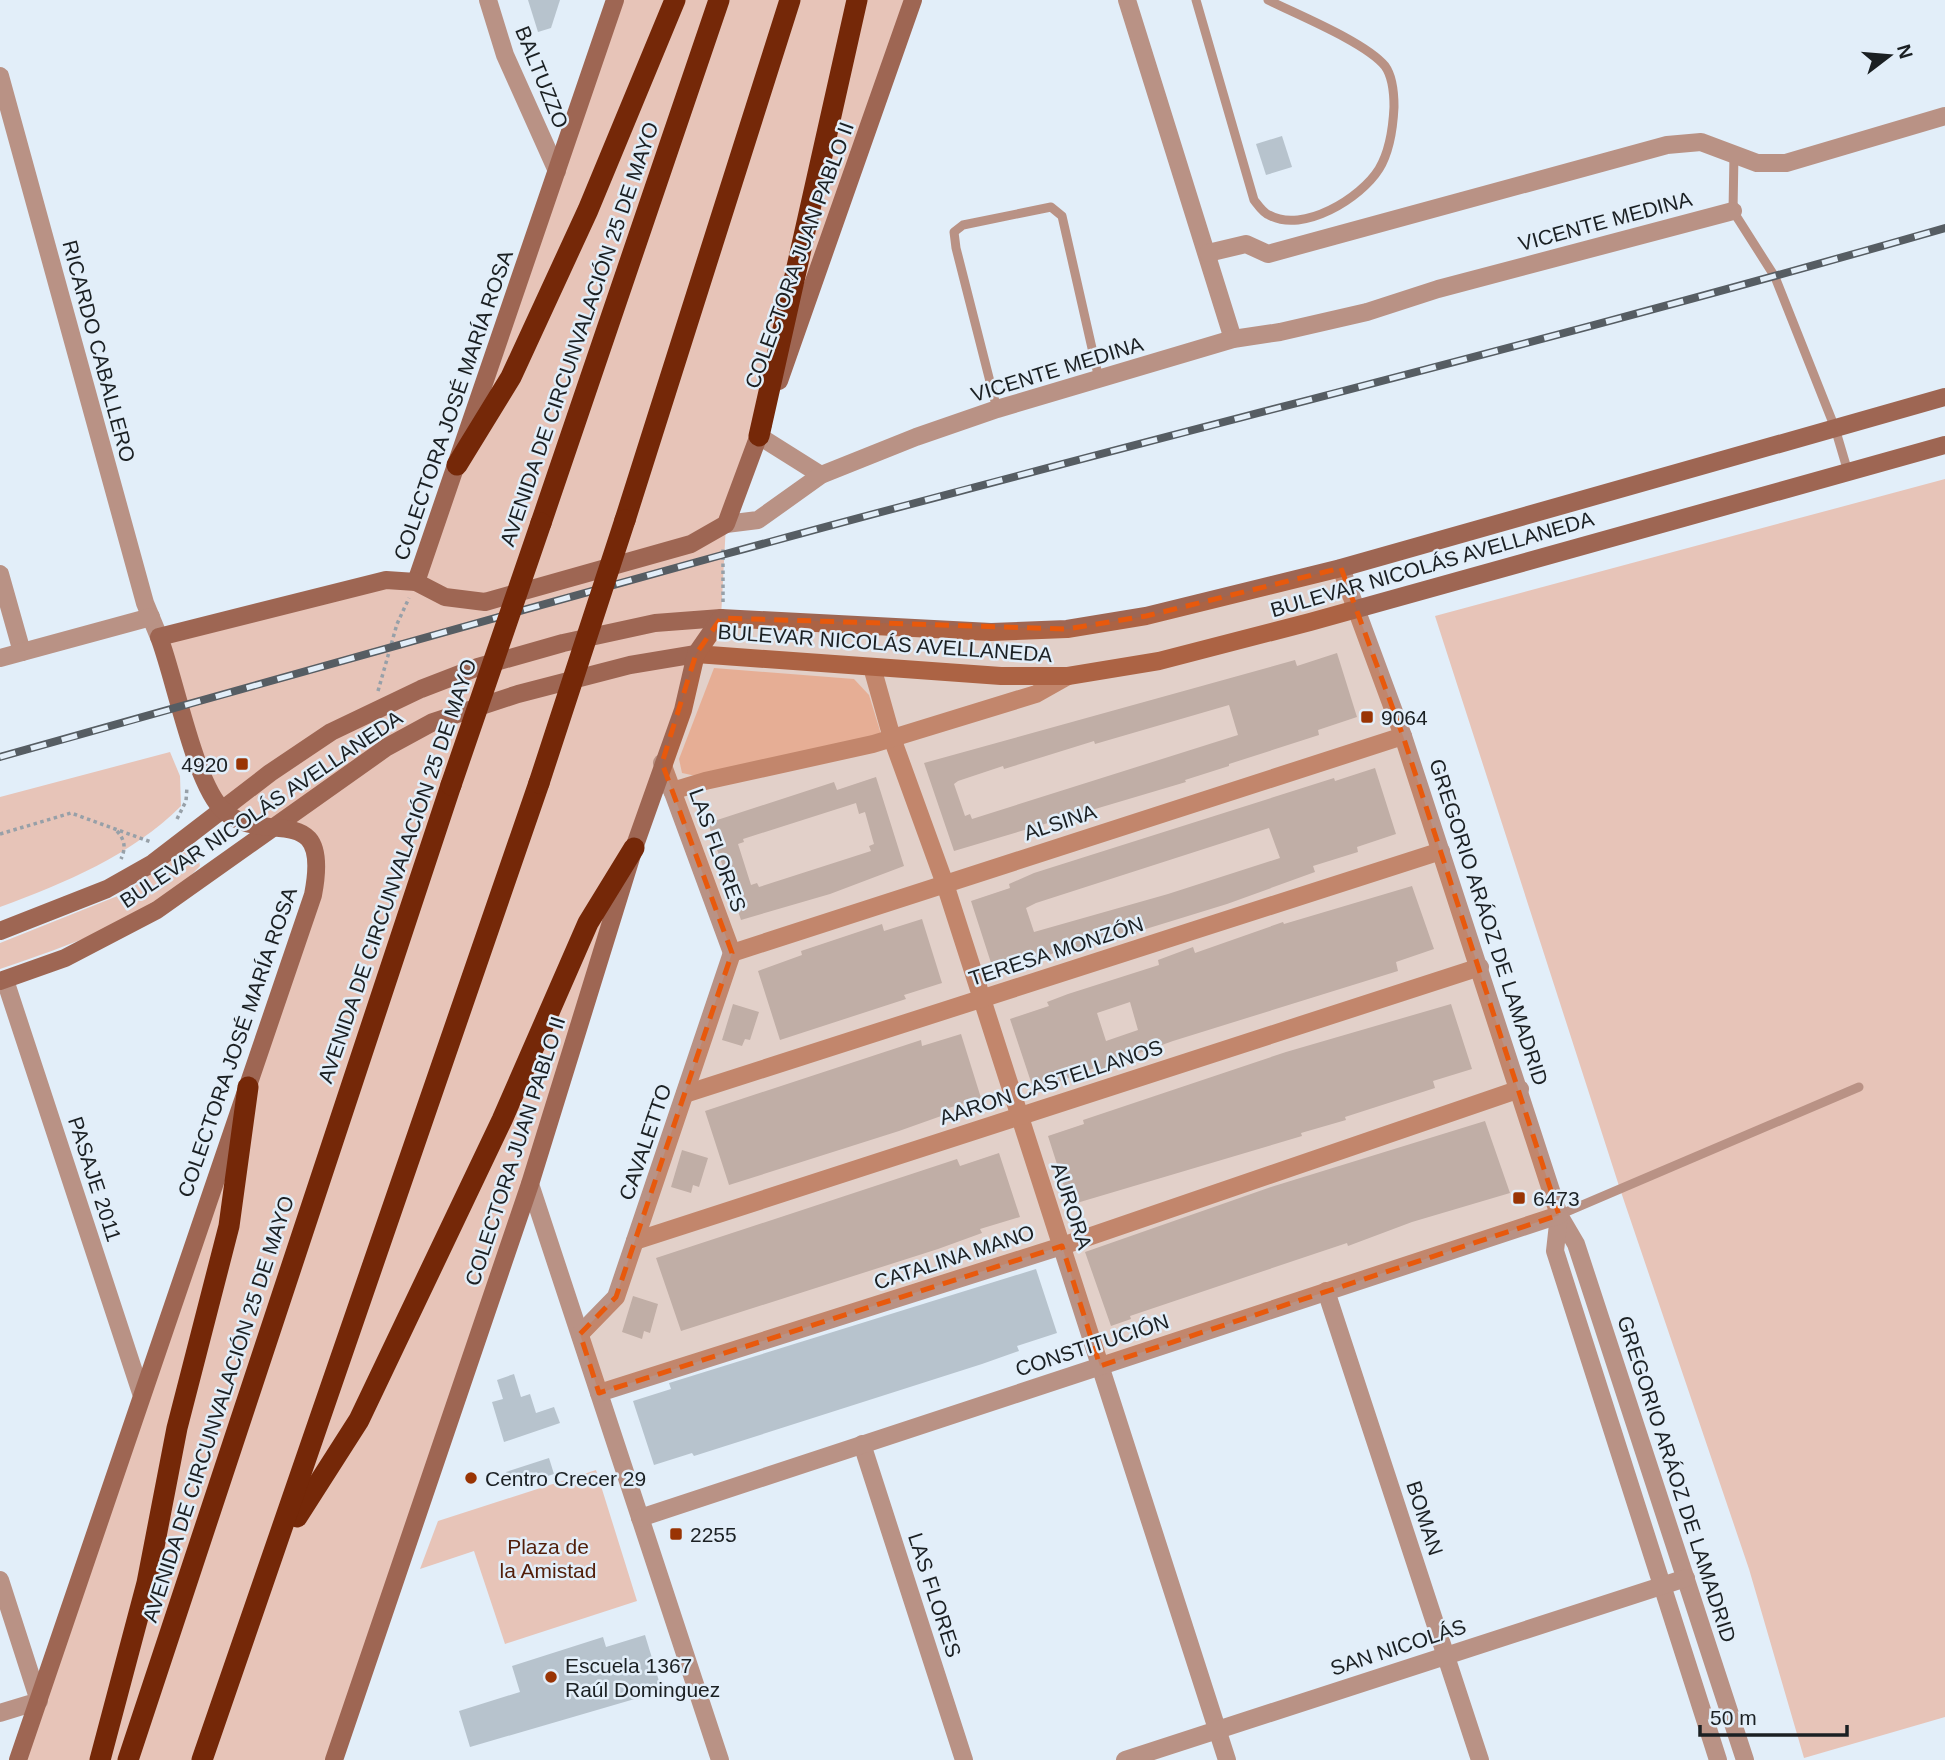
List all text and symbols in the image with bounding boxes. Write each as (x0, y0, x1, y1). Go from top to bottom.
north arrow (1854, 21, 1924, 91)
street label: BALTUZZO (511, 23, 573, 131)
text: N (1893, 42, 1917, 61)
street label: AVENIDA DE CIRCUNVALACIÓN 25 DE MAYO (495, 119, 663, 549)
street label: COLECTORA JUAN PABLO II (740, 119, 858, 391)
street label: VICENTE MEDINA (1516, 187, 1694, 255)
street label: RICARDO CABALLERO (58, 238, 140, 464)
street label: COLECTORA JOSÉ MARÍA ROSA (389, 247, 517, 563)
street label: VICENTE MEDINA (968, 332, 1146, 406)
street label: BULEVAR NICOLÁS AVELLANEDA (1268, 507, 1596, 621)
street label: BULEVAR NICOLÁS AVELLANEDA (717, 620, 1053, 666)
street label: AVENIDA DE CIRCUNVALACIÓN 25 DE MAYO (313, 656, 481, 1086)
street label: BULEVAR NICOLÁS AVELLANEDA (116, 706, 406, 912)
place label: 9064 (1381, 706, 1428, 729)
marker: 9064 (1359, 709, 1375, 725)
place label: 4920 (181, 753, 228, 776)
marker: 4920 (234, 756, 250, 772)
street label: GREGORIO ARÁOZ DE LAMADRID (1425, 756, 1553, 1088)
street label: LAS FLORES (685, 785, 751, 915)
street label: ALSINA (1021, 800, 1099, 844)
street label: COLECTORA JOSÉ MARÍA ROSA (173, 884, 301, 1200)
street label: TERESA MONZÓN (966, 912, 1146, 990)
street label: COLECTORA JUAN PABLO II (461, 1014, 569, 1288)
street label: AARON CASTELLANOS (936, 1035, 1166, 1129)
street label: CAVALETTO (614, 1081, 676, 1203)
street label: PASAJE 2011 (64, 1114, 126, 1244)
street label: AURORA (1047, 1160, 1097, 1252)
place label: 6473 (1533, 1187, 1580, 1210)
marker: 6473 (1511, 1190, 1527, 1206)
street label: AVENIDA DE CIRCUNVALACIÓN 25 DE MAYO (138, 1193, 298, 1625)
street label: CATALINA MANO (871, 1220, 1037, 1294)
street label: CONSTITUCIÓN (1012, 1309, 1172, 1381)
street label: GREGORIO ARÁOZ DE LAMADRID (1613, 1313, 1741, 1645)
place label: Centro Crecer 29 (485, 1467, 646, 1490)
marker: Centro Crecer 29 (463, 1470, 479, 1486)
street label: BOMAN (1402, 1478, 1448, 1558)
place label: 2255 (690, 1523, 737, 1546)
marker: 2255 (668, 1526, 684, 1542)
street label: LAS FLORES (904, 1530, 966, 1660)
park label: Plaza de la Amistad (500, 1535, 596, 1582)
street label: SAN NICOLÁS (1327, 1614, 1469, 1680)
place label: Escuela 1367 Raúl Dominguez (565, 1654, 720, 1701)
marker: Escuela 1367 Raúl Dominguez (543, 1669, 559, 1685)
scale bar (1700, 1694, 1847, 1738)
text: 50 m (1710, 1706, 1757, 1729)

